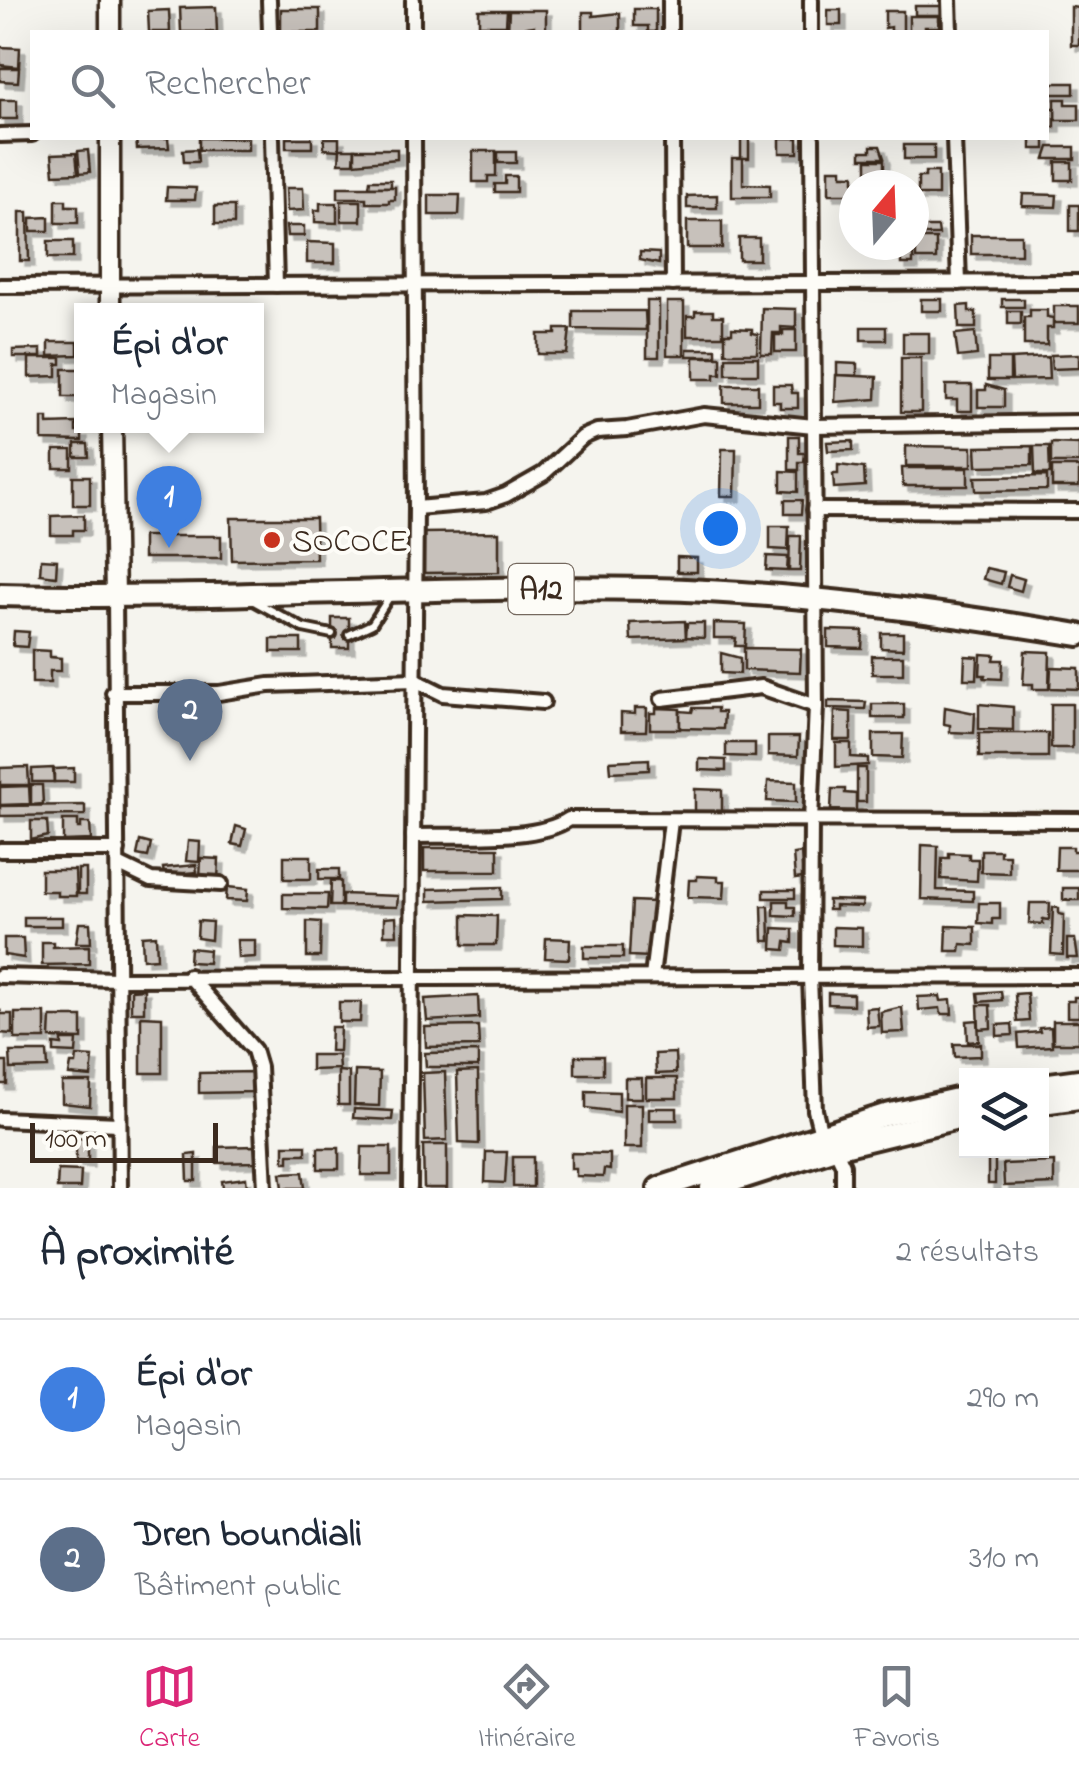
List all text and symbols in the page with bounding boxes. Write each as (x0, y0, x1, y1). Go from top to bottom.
search box (30, 30, 1049, 140)
text: Rechercher (145, 57, 311, 113)
icon: search (65, 58, 120, 113)
north arrow (839, 170, 929, 260)
popup (74, 303, 264, 433)
text: Épi d'or (111, 317, 227, 373)
text: Magasin (111, 373, 217, 420)
pin: 1 (136, 466, 202, 548)
your location (695, 503, 746, 554)
place label: SOCOCE (292, 520, 408, 567)
marker: SOCOCE (261, 529, 283, 551)
road number: A12 (508, 564, 574, 614)
pin: 2 (158, 678, 222, 761)
map controls (959, 1068, 1049, 1158)
button: layers (959, 1068, 1049, 1158)
scale bar (30, 1118, 218, 1162)
text: 100 m (45, 1120, 107, 1161)
text: À proximité (40, 1223, 234, 1284)
text: 2 résultats (896, 1230, 1039, 1277)
text: Épi d'or (135, 1348, 252, 1404)
text: 1 (67, 1376, 78, 1423)
text: 290 m (967, 1376, 1039, 1423)
text: Magasin (135, 1404, 241, 1451)
text: Dren boundiali (135, 1508, 362, 1564)
text: 2 (65, 1536, 80, 1583)
text: 310 m (969, 1536, 1039, 1583)
text: Bâtiment public (135, 1564, 341, 1611)
tab: Carte (139, 1659, 200, 1760)
tab: Itinéraire (478, 1659, 575, 1760)
tab: Favoris (853, 1659, 940, 1760)

